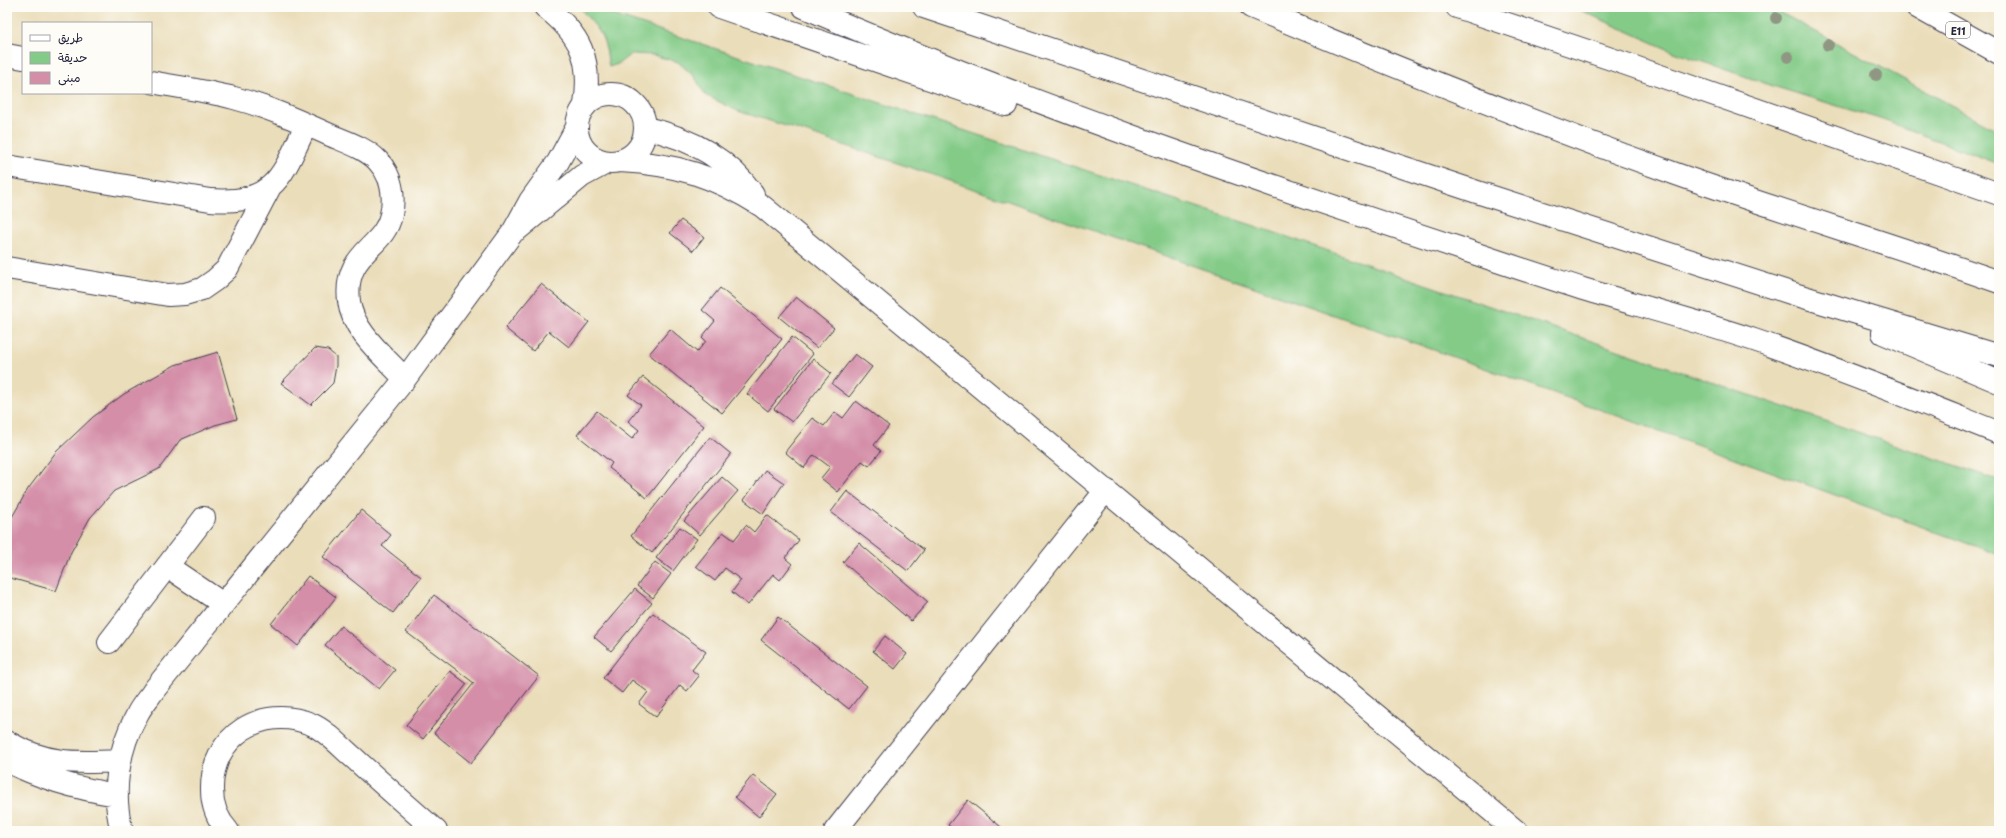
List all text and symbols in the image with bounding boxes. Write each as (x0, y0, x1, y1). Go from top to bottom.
legend (22, 22, 152, 94)
road number: E11 (1946, 22, 1970, 38)
text: طريق (58, 28, 83, 46)
text: حديقة (58, 48, 87, 66)
text: مبنى (58, 68, 81, 86)

